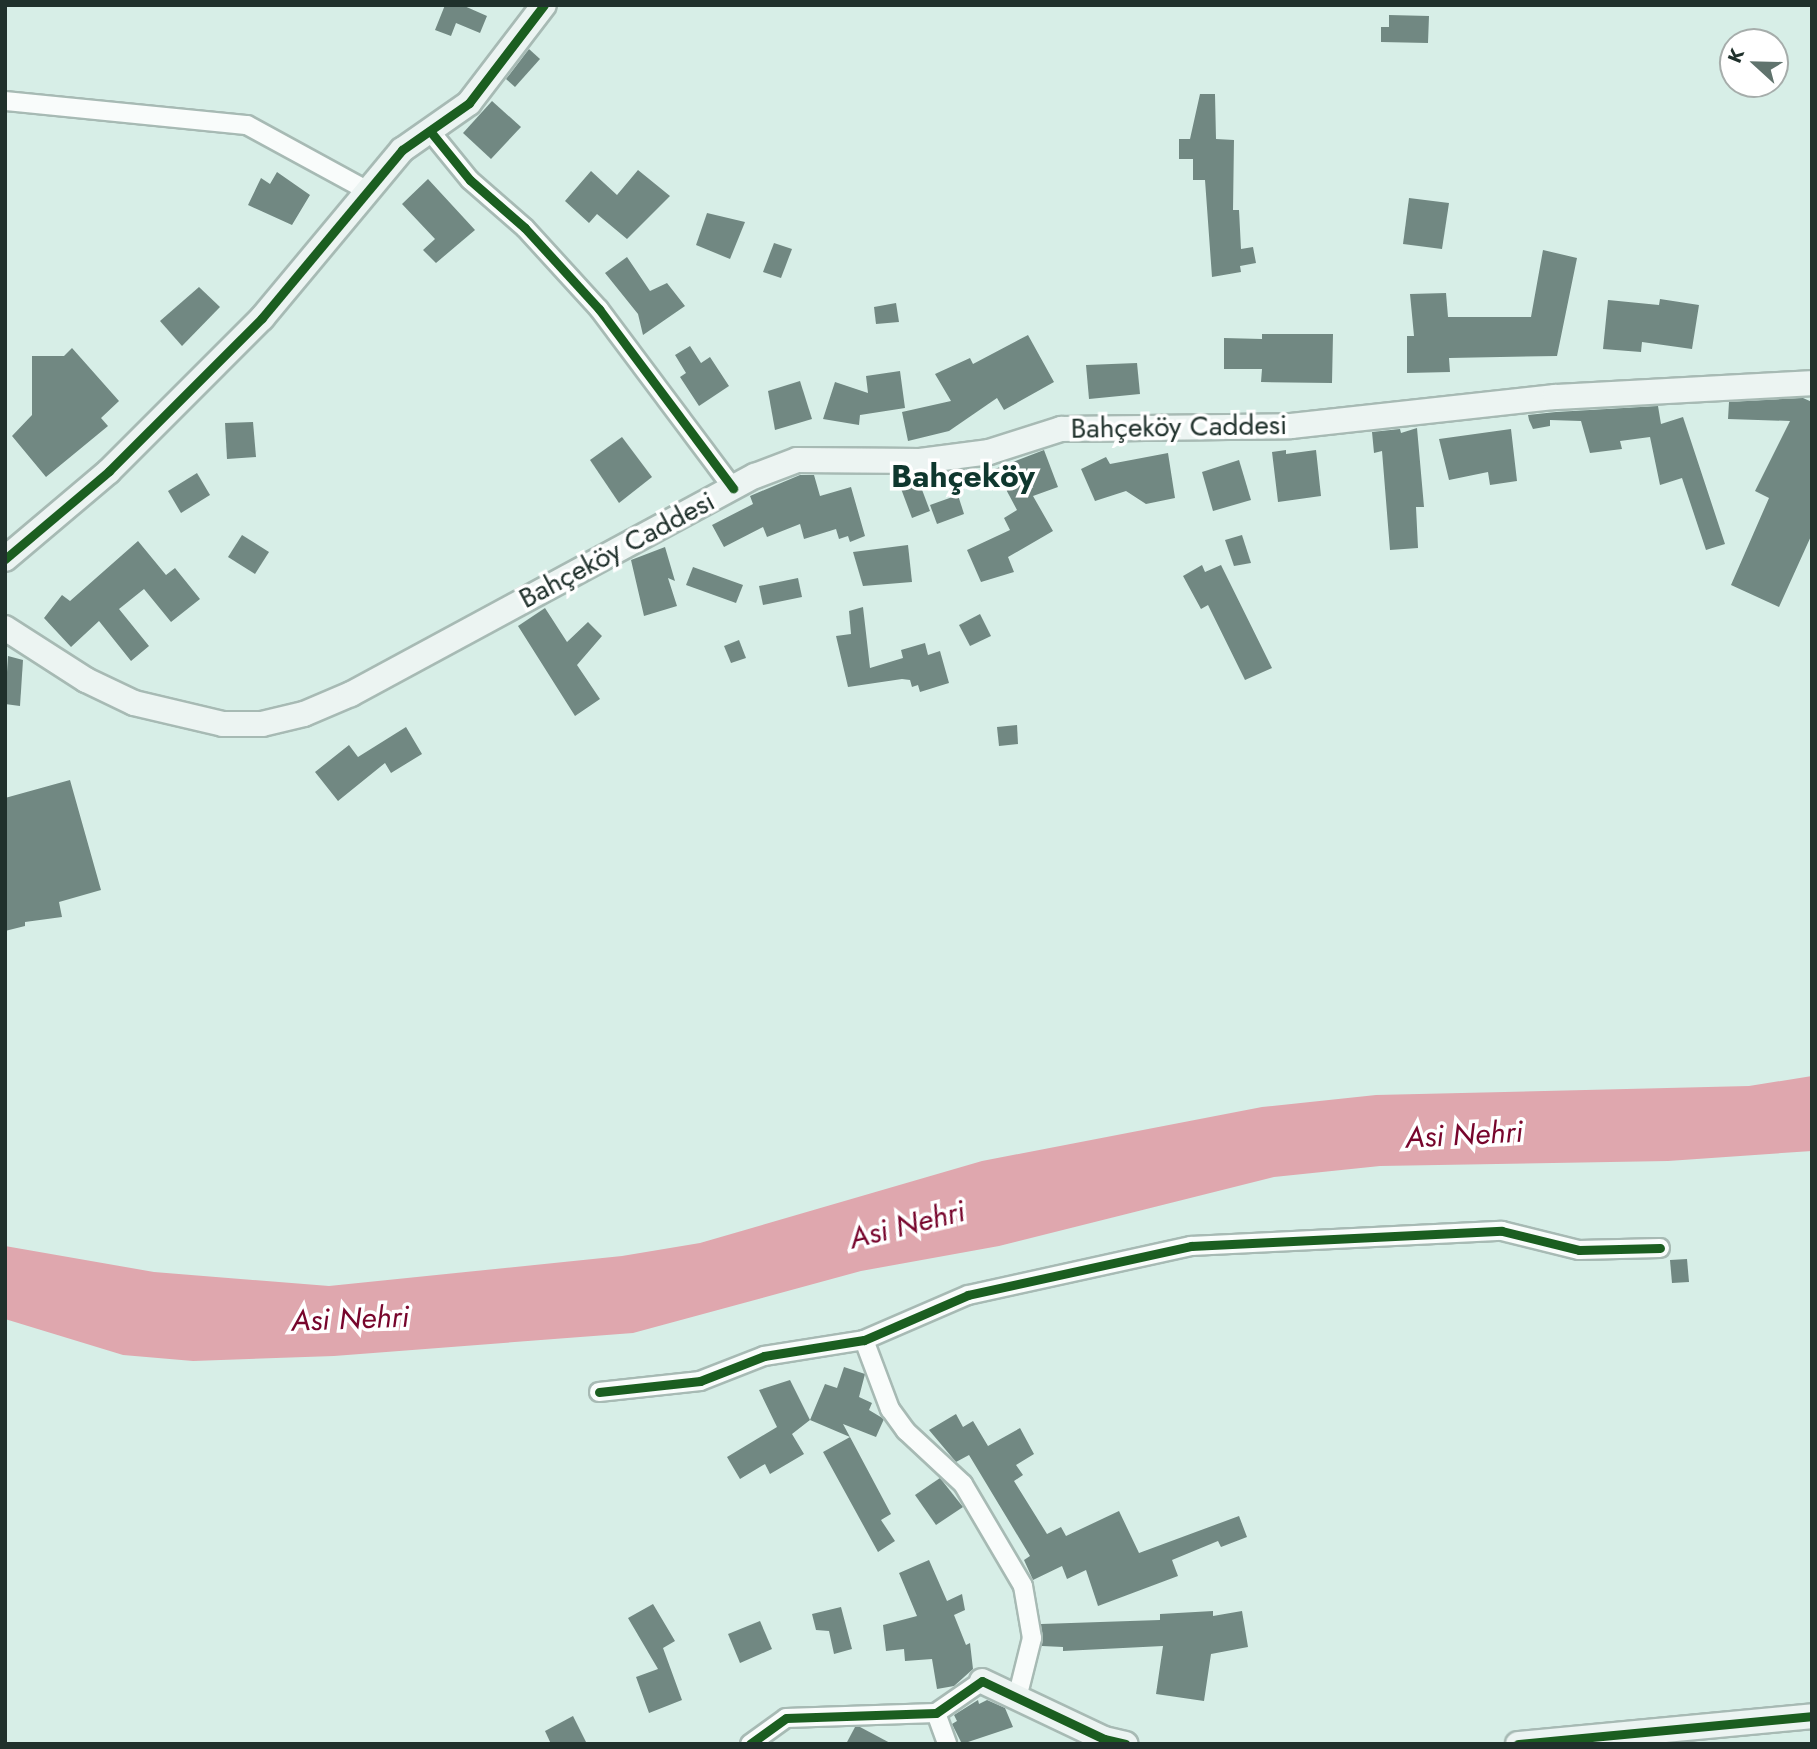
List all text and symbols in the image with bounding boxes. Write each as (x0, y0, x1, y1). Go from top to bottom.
north arrow (1719, 28, 1789, 98)
text: K (1721, 44, 1751, 67)
street label: Bahçeköy Caddesi (1070, 408, 1288, 446)
district label: Bahçeköy (891, 457, 1035, 495)
street label: Bahçeköy Caddesi (513, 484, 721, 616)
water label: Asi Nehri (1404, 1114, 1524, 1156)
water label: Asi Nehri (845, 1193, 969, 1257)
water label: Asi Nehri (290, 1299, 410, 1339)

